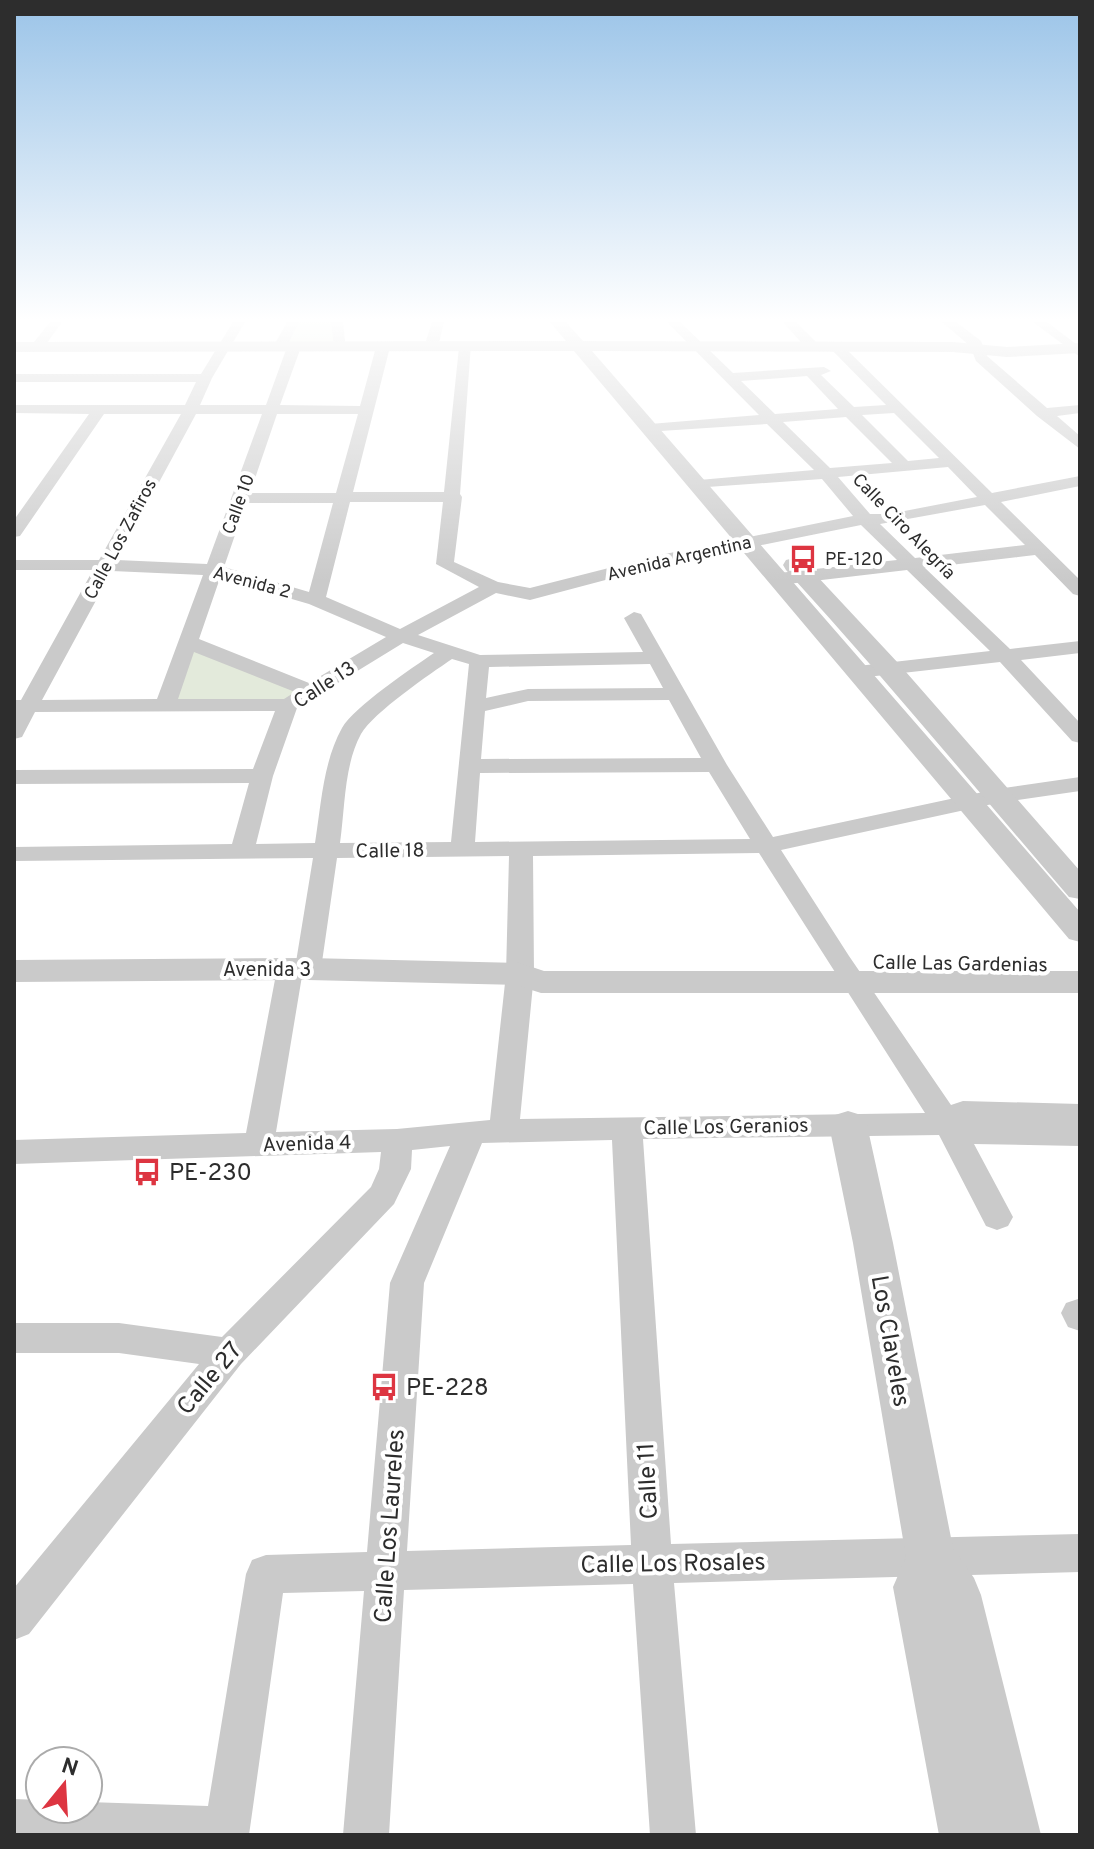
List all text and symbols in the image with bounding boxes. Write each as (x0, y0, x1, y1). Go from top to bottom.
street label: Calle Ciro Alegría (846, 469, 959, 585)
street label: Calle 10 (218, 471, 261, 538)
street label: Calle Los Zafiros (80, 475, 163, 604)
street label: Avenida Argentina (605, 532, 754, 587)
bus stop icon: PE-120 (788, 544, 818, 574)
place label: PE-120 (825, 549, 883, 572)
street label: Avenida 2 (210, 562, 293, 605)
street label: Calle 13 (289, 656, 361, 715)
street label: Calle 18 (355, 838, 425, 866)
street label: Calle Las Gardenias (872, 950, 1048, 980)
street label: Avenida 3 (223, 958, 311, 984)
street label: Calle Los Geranios (643, 1114, 809, 1142)
street label: Avenida 4 (262, 1130, 352, 1160)
bus stop icon: PE-230 (132, 1157, 162, 1187)
place label: PE-230 (169, 1159, 252, 1189)
street label: Los Claveles (863, 1273, 915, 1410)
street label: Calle 27 (171, 1337, 250, 1422)
bus stop icon: PE-228 (369, 1372, 399, 1402)
place label: PE-228 (406, 1374, 489, 1404)
street label: Calle Los Laureles (369, 1428, 413, 1624)
street label: Calle 11 (632, 1442, 666, 1520)
street label: Calle Los Rosales (580, 1548, 766, 1582)
north arrow (24, 1745, 104, 1825)
text: N (58, 1753, 81, 1784)

